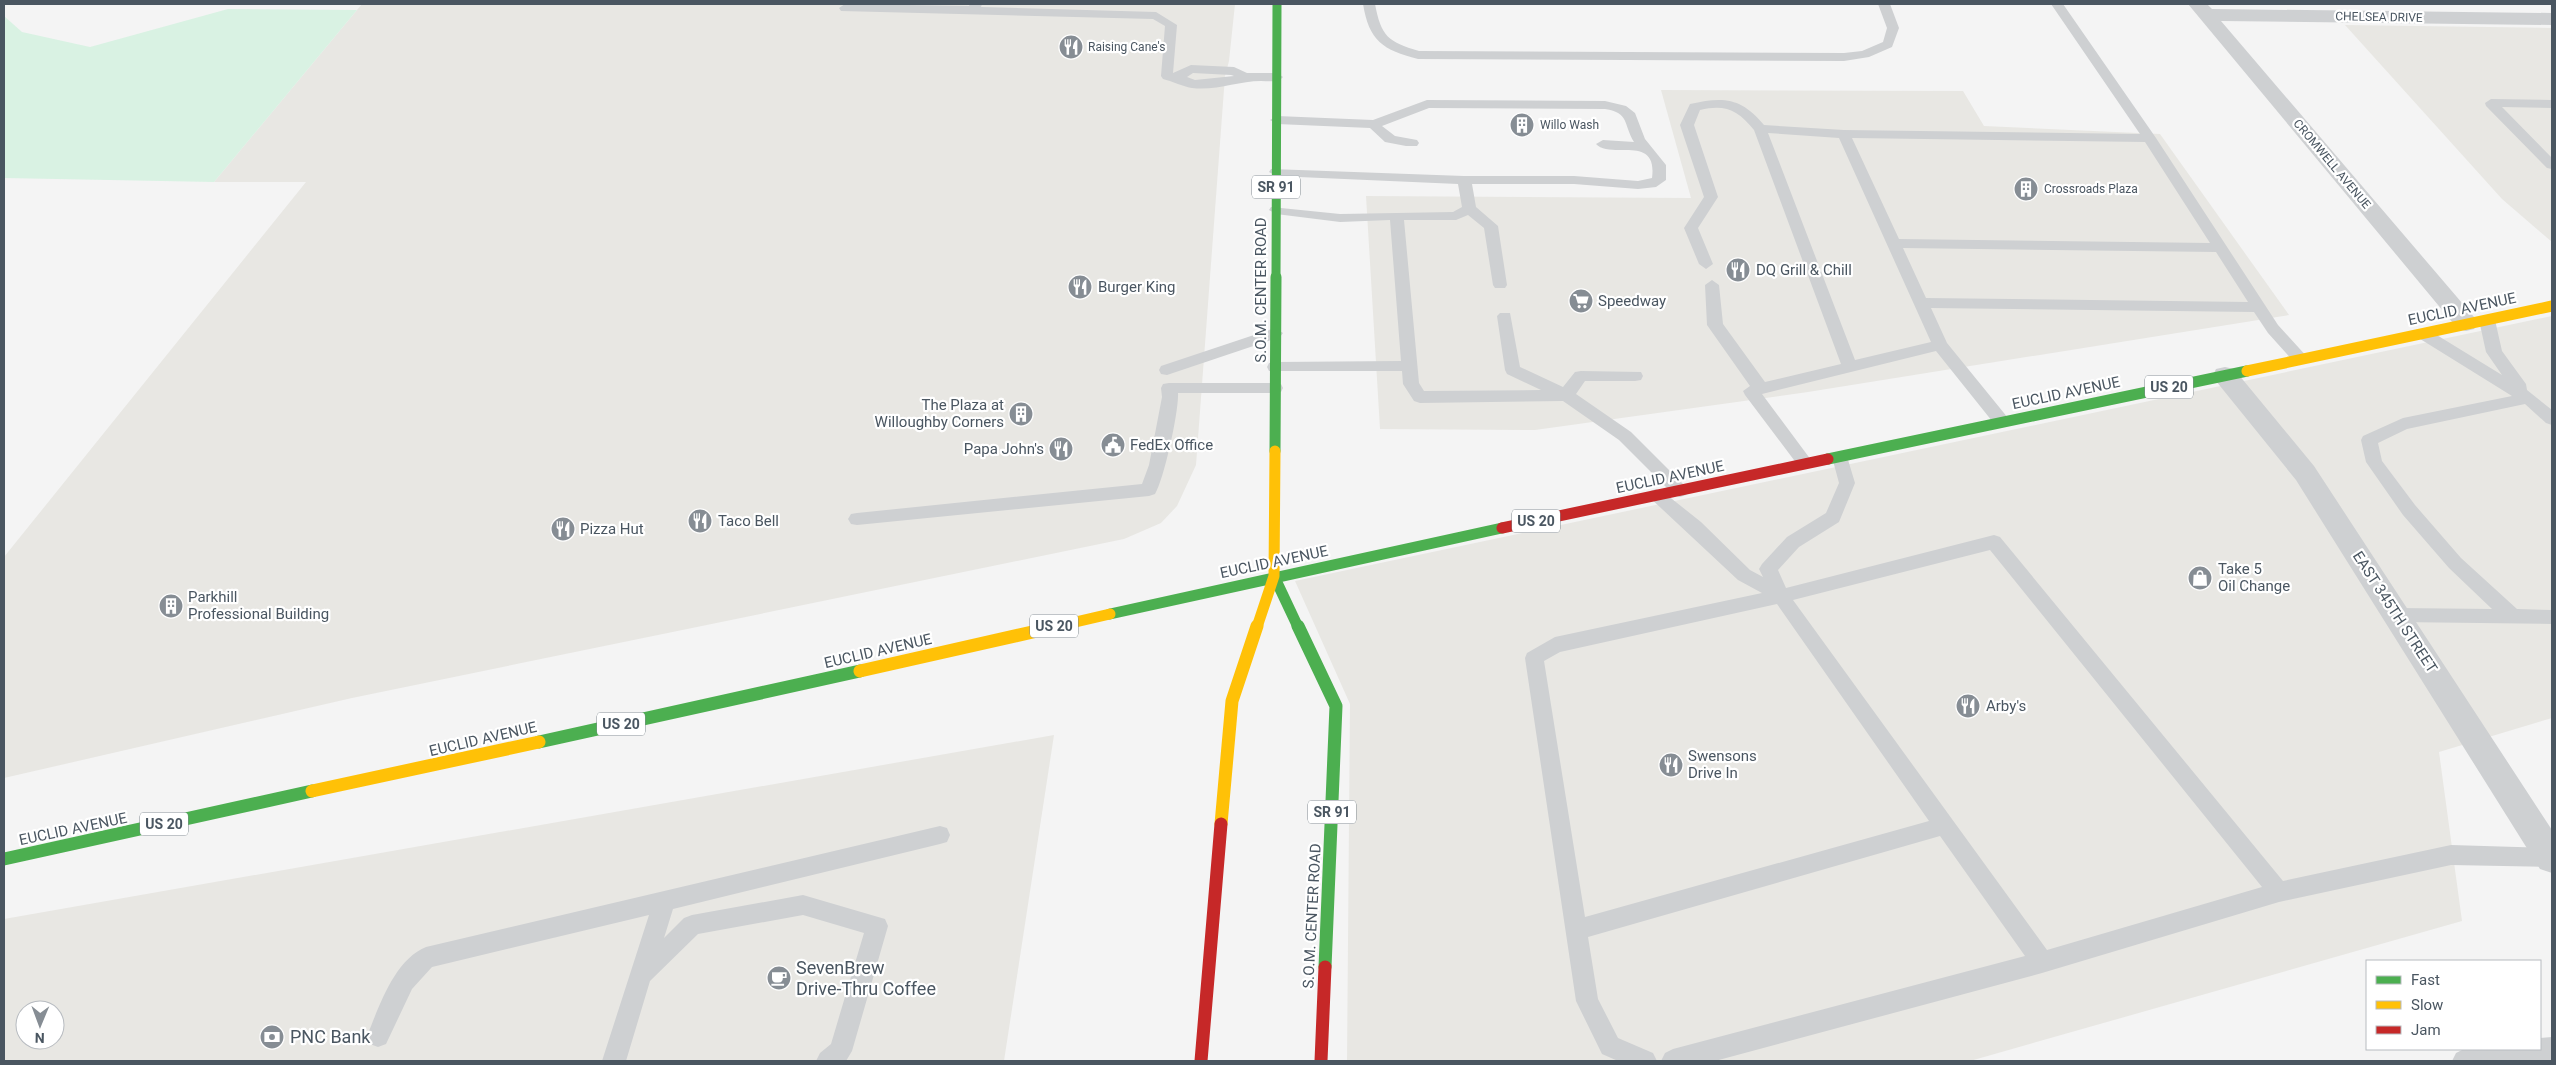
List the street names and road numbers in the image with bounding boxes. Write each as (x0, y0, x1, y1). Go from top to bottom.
street label: CHELSEA DRIVE (2335, 9, 2423, 25)
street label: CROMWELL AVENUE (2291, 117, 2374, 212)
road number: SR 91 (1252, 176, 1300, 198)
street label: S.O.M. CENTER ROAD (1252, 217, 1270, 363)
street label: EUCLID AVENUE (2406, 289, 2518, 329)
street label: EUCLID AVENUE (2010, 373, 2122, 413)
road number: US 20 (2145, 376, 2193, 398)
street label: EUCLID AVENUE (1614, 457, 1726, 497)
road number: US 20 (1512, 510, 1560, 532)
street label: EUCLID AVENUE (1218, 542, 1330, 582)
street label: EAST 345TH STREET (2349, 548, 2441, 676)
road number: US 20 (1030, 614, 1078, 638)
street label: EUCLID AVENUE (822, 630, 934, 672)
road number: US 20 (597, 712, 645, 736)
street label: EUCLID AVENUE (427, 718, 539, 760)
road number: SR 91 (1308, 800, 1356, 824)
street label: EUCLID AVENUE (17, 809, 129, 849)
road number: US 20 (140, 812, 188, 836)
street label: S.O.M. CENTER ROAD (1299, 843, 1325, 989)

